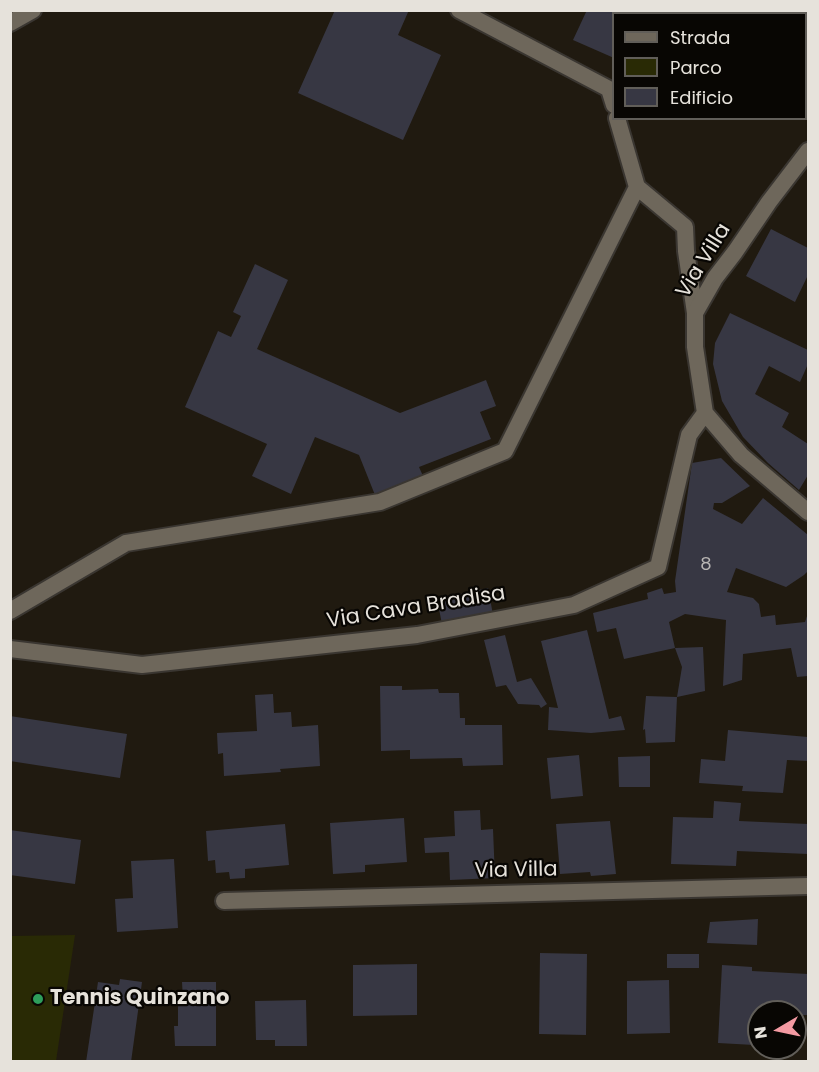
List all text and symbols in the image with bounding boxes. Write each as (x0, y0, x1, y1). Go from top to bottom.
legend (612, 12, 807, 120)
text: Strada (670, 25, 730, 50)
text: Parco (670, 55, 722, 80)
text: Edificio (670, 85, 733, 110)
street label: Via Villa (671, 219, 737, 303)
house number: 8 (700, 554, 712, 576)
street label: Via Cava Bradisa (325, 581, 507, 635)
street label: Via Villa (474, 858, 558, 884)
place label: Tennis Quinzano (50, 986, 229, 1012)
marker: Tennis Quinzano (31, 992, 45, 1006)
north arrow (747, 1000, 807, 1060)
text: N (748, 1025, 773, 1040)

